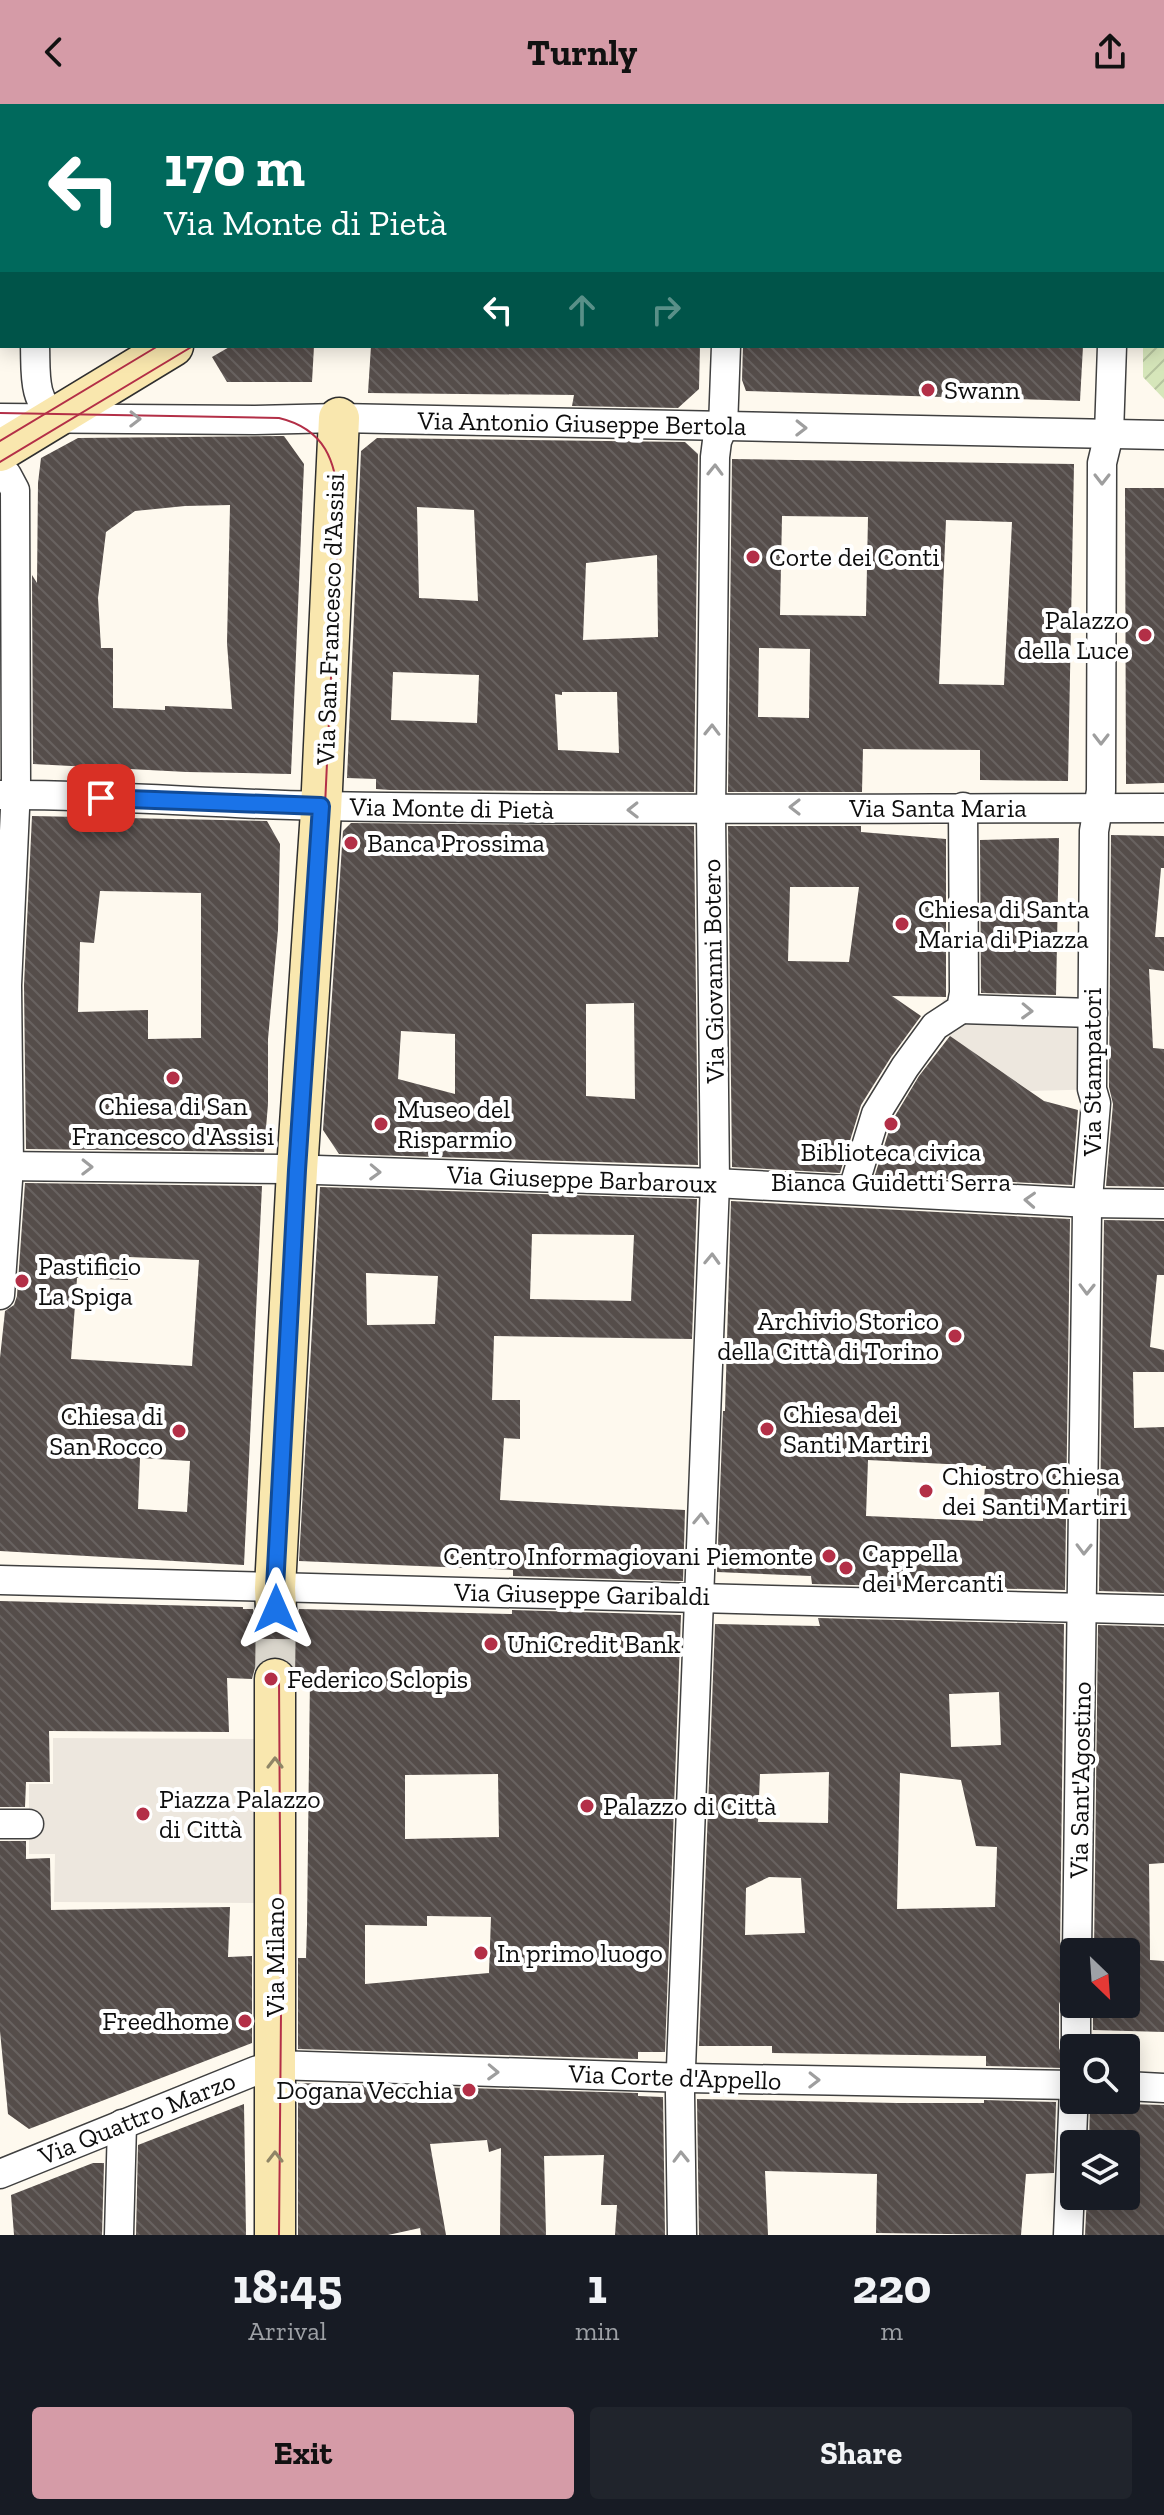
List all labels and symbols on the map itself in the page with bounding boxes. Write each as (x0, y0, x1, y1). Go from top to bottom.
place label: Swann (944, 374, 1020, 406)
marker: Swann (919, 381, 937, 399)
street label: Via Antonio Giuseppe Bertola (416, 404, 747, 442)
one-way arrow (129, 410, 142, 428)
one-way arrow (795, 420, 808, 437)
one-way arrow (706, 463, 724, 476)
street label: Via San Francesco d'Assisi (309, 473, 351, 766)
one-way arrow (1093, 473, 1111, 486)
place label: Corte dei Conti (769, 541, 939, 573)
marker: Corte dei Conti (744, 548, 762, 566)
place label: Palazzo della Luce (1017, 604, 1129, 666)
marker: Palazzo della Luce (1136, 626, 1154, 644)
one-way arrow (703, 723, 721, 736)
one-way arrow (1092, 733, 1110, 746)
pin (67, 764, 135, 832)
street label: Via Monte di Pietà (348, 790, 555, 826)
street label: Via Santa Maria (848, 792, 1027, 824)
one-way arrow (788, 798, 801, 816)
one-way arrow (626, 801, 639, 818)
place label: Banca Prossima (367, 827, 545, 859)
marker: Banca Prossima (342, 834, 360, 852)
street label: Via Giovanni Botero (695, 859, 731, 1084)
place label: Chiesa di Santa Maria di Piazza (918, 893, 1090, 955)
marker: Chiesa di Santa Maria di Piazza (893, 915, 911, 933)
street label: Via Stampatori (1076, 988, 1108, 1157)
one-way arrow (1021, 1003, 1034, 1020)
marker: Chiesa di San Francesco d'Assisi (164, 1069, 182, 1087)
place label: Chiesa di San Francesco d'Assisi (72, 1090, 274, 1152)
place label: Museo del Risparmio (397, 1093, 513, 1155)
marker: Museo del Risparmio (372, 1115, 390, 1133)
marker: Biblioteca civica Bianca Guidetti Serra (882, 1115, 900, 1133)
place label: Biblioteca civica Bianca Guidetti Serra (771, 1136, 1012, 1198)
one-way arrow (81, 1158, 94, 1176)
street label: Via Giuseppe Barbaroux (445, 1158, 718, 1200)
one-way arrow (369, 1164, 382, 1181)
one-way arrow (1023, 1191, 1036, 1208)
place label: Pastificio La Spiga (38, 1250, 141, 1312)
one-way arrow (703, 1252, 720, 1265)
marker: Pastificio La Spiga (13, 1272, 31, 1290)
one-way arrow (1078, 1283, 1095, 1296)
place label: Archivio Storico della Città di Torino (717, 1305, 939, 1367)
marker: Archivio Storico della Città di Torino (946, 1327, 964, 1345)
place label: Chiesa dei Santi Martiri (783, 1398, 928, 1460)
place label: Chiesa di San Rocco (49, 1400, 163, 1462)
marker: Chiesa dei Santi Martiri (758, 1420, 776, 1438)
marker: Chiesa di San Rocco (170, 1422, 188, 1440)
place label: Chiostro Chiesa dei Santi Martiri (942, 1460, 1127, 1522)
marker: Chiostro Chiesa dei Santi Martiri (917, 1482, 935, 1500)
one-way arrow (692, 1512, 709, 1525)
place label: Cappella dei Mercanti (862, 1537, 1004, 1599)
place label: Centro Informagiovani Piemonte (443, 1540, 813, 1572)
one-way arrow (1075, 1543, 1093, 1556)
marker: Centro Informagiovani Piemonte (820, 1547, 838, 1565)
marker: Cappella dei Mercanti (837, 1559, 855, 1577)
position arrow (234, 1567, 318, 1651)
street label: Via Giuseppe Garibaldi (453, 1576, 710, 1612)
place label: UniCredit Bank (507, 1628, 681, 1660)
marker: UniCredit Bank (482, 1635, 500, 1653)
place label: Federico Sclopis (287, 1663, 468, 1695)
marker: Federico Sclopis (262, 1670, 280, 1688)
street label: Via Sant'Agostino (1062, 1681, 1098, 1880)
one-way arrow (266, 1756, 284, 1769)
place label: Piazza Palazzo di Città (159, 1783, 321, 1845)
place label: Palazzo di Città (603, 1790, 777, 1822)
marker: Palazzo di Città (578, 1797, 596, 1815)
marker: Piazza Palazzo di Città (134, 1805, 152, 1823)
street label: Via Milano (259, 1897, 291, 2018)
place label: In primo luogo (497, 1937, 663, 1969)
north arrow (1060, 1938, 1140, 2018)
marker: In primo luogo (472, 1944, 490, 1962)
place label: Freedhome (102, 2005, 229, 2037)
marker: Freedhome (236, 2012, 254, 2030)
street label: Via Corte d'Appello (567, 2057, 782, 2097)
one-way arrow (487, 2063, 500, 2080)
street label: Via Quattro Marzo (33, 2064, 240, 2172)
one-way arrow (808, 2072, 821, 2089)
place label: Dogana Vecchia (276, 2074, 453, 2106)
marker: Dogana Vecchia (460, 2081, 478, 2099)
one-way arrow (266, 2150, 284, 2163)
one-way arrow (672, 2150, 689, 2163)

